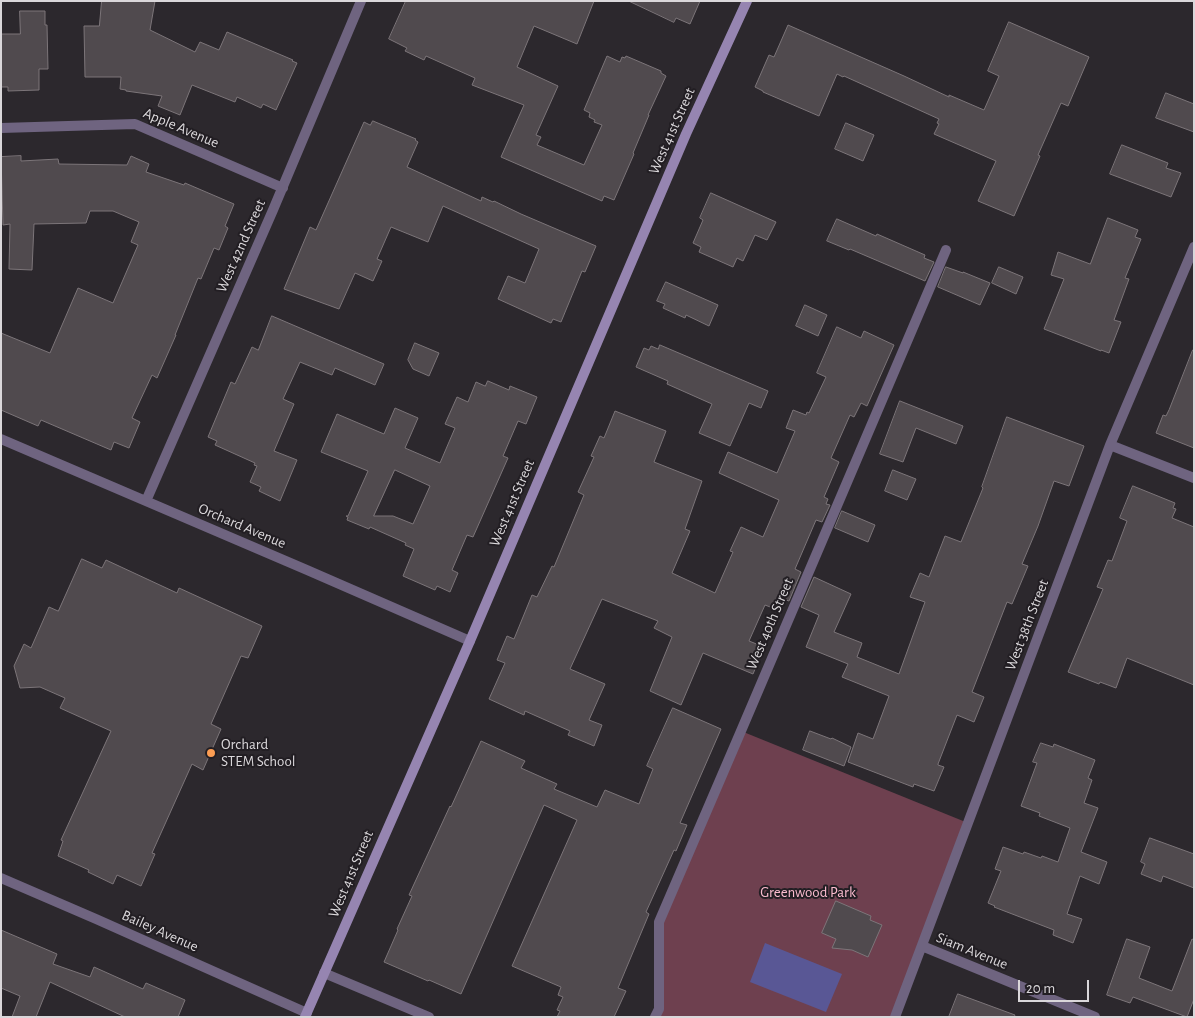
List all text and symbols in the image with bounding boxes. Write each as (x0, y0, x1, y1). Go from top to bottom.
street label: West 41st Street (645, 85, 699, 177)
street label: Apple Avenue (140, 104, 222, 152)
street label: West 42nd Street (212, 197, 270, 295)
street label: West 41st Street (486, 457, 538, 549)
street label: Orchard Avenue (195, 499, 289, 553)
street label: West 40th Street (743, 575, 797, 673)
street label: West 38th Street (1001, 577, 1053, 673)
place label: Orchard STEM School (221, 735, 296, 770)
marker: Orchard STEM School (205, 747, 217, 759)
street label: West 41st Street (325, 828, 377, 920)
park label: Greenwood Park (760, 883, 856, 901)
street label: Bailey Avenue (119, 906, 201, 956)
street label: Siam Avenue (934, 928, 1010, 974)
scale bar (1020, 970, 1091, 1002)
text: 20 m (1026, 981, 1055, 996)

